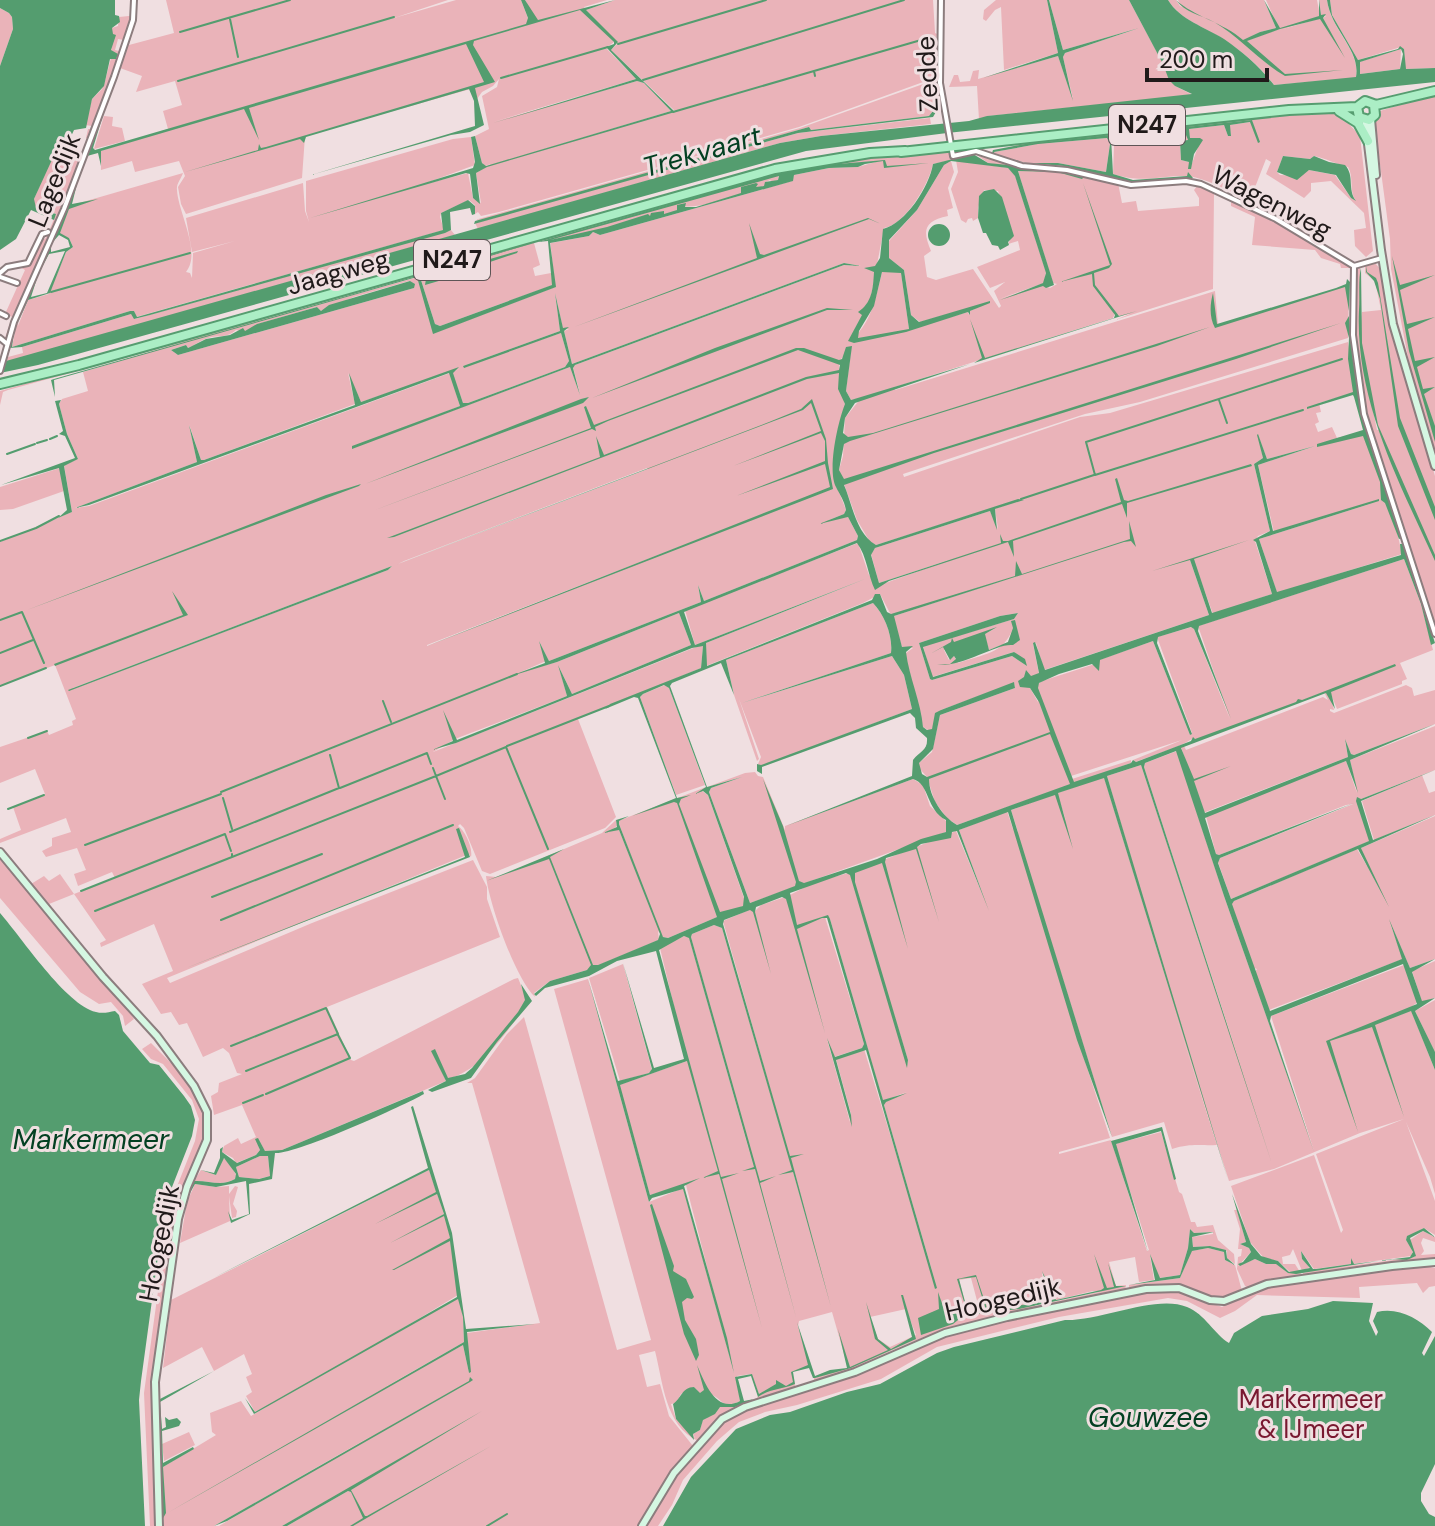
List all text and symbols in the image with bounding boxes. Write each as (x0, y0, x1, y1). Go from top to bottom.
scale bar (1147, 32, 1267, 82)
street label: Zedde (908, 35, 946, 113)
text: 200 m (1159, 44, 1233, 75)
road number: N247 (1109, 105, 1185, 145)
water label: Trekvaart (638, 117, 766, 186)
street label: Lagedijk (20, 128, 88, 232)
street label: Wagenweg (1206, 157, 1338, 247)
road number: N247 (414, 240, 490, 280)
street label: Jaagweg (283, 241, 393, 303)
water label: Markermeer (13, 1121, 170, 1158)
street label: Hoogedijk (131, 1181, 187, 1305)
street label: Hoogedijk (941, 1269, 1065, 1329)
park label: Markermeer & IJmeer (1239, 1382, 1383, 1446)
water label: Gouwzee (1088, 1399, 1208, 1436)

